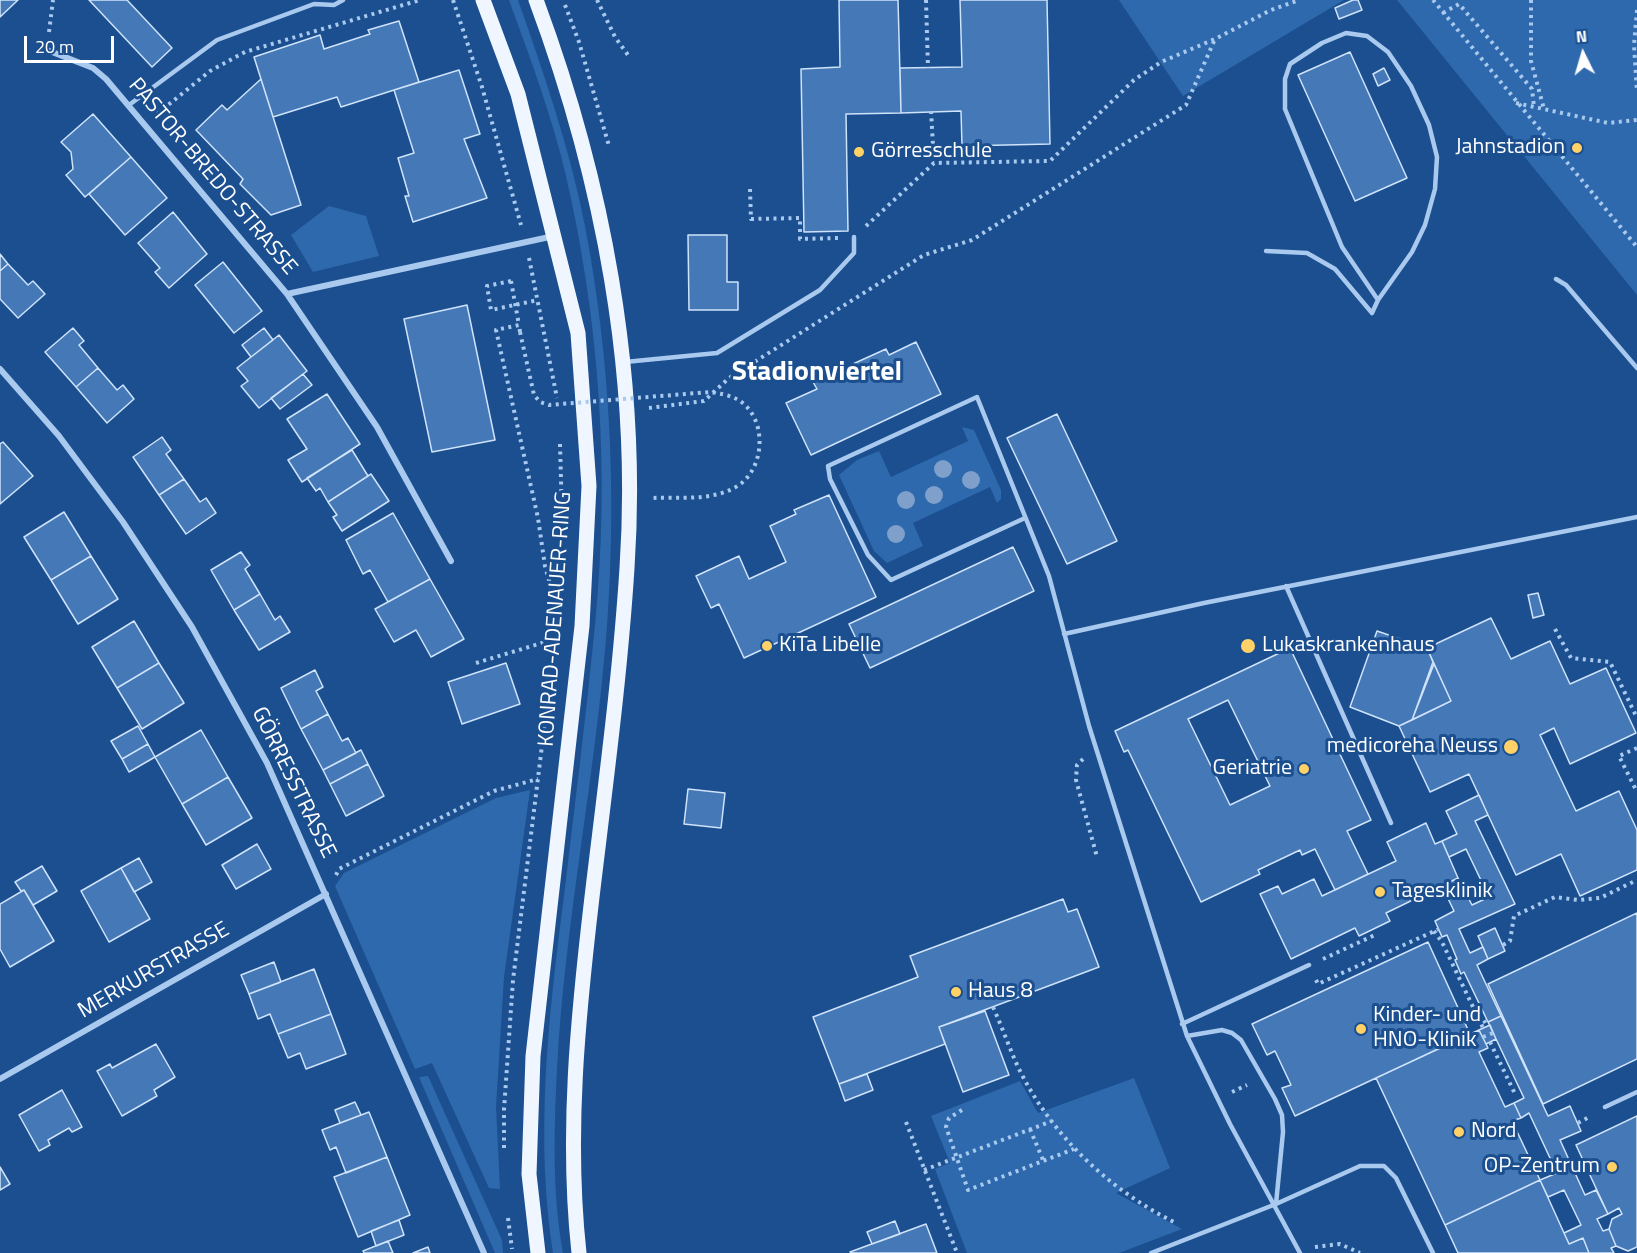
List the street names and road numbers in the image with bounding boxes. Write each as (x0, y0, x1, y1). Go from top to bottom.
street label: PASTOR-BREDO-STRASSE (122, 73, 302, 281)
street label: KONRAD-ADENAUER-RING (534, 491, 578, 747)
street label: GÖRRESSTRASSE (245, 703, 341, 863)
street label: MERKURSTRASSE (74, 917, 234, 1025)

